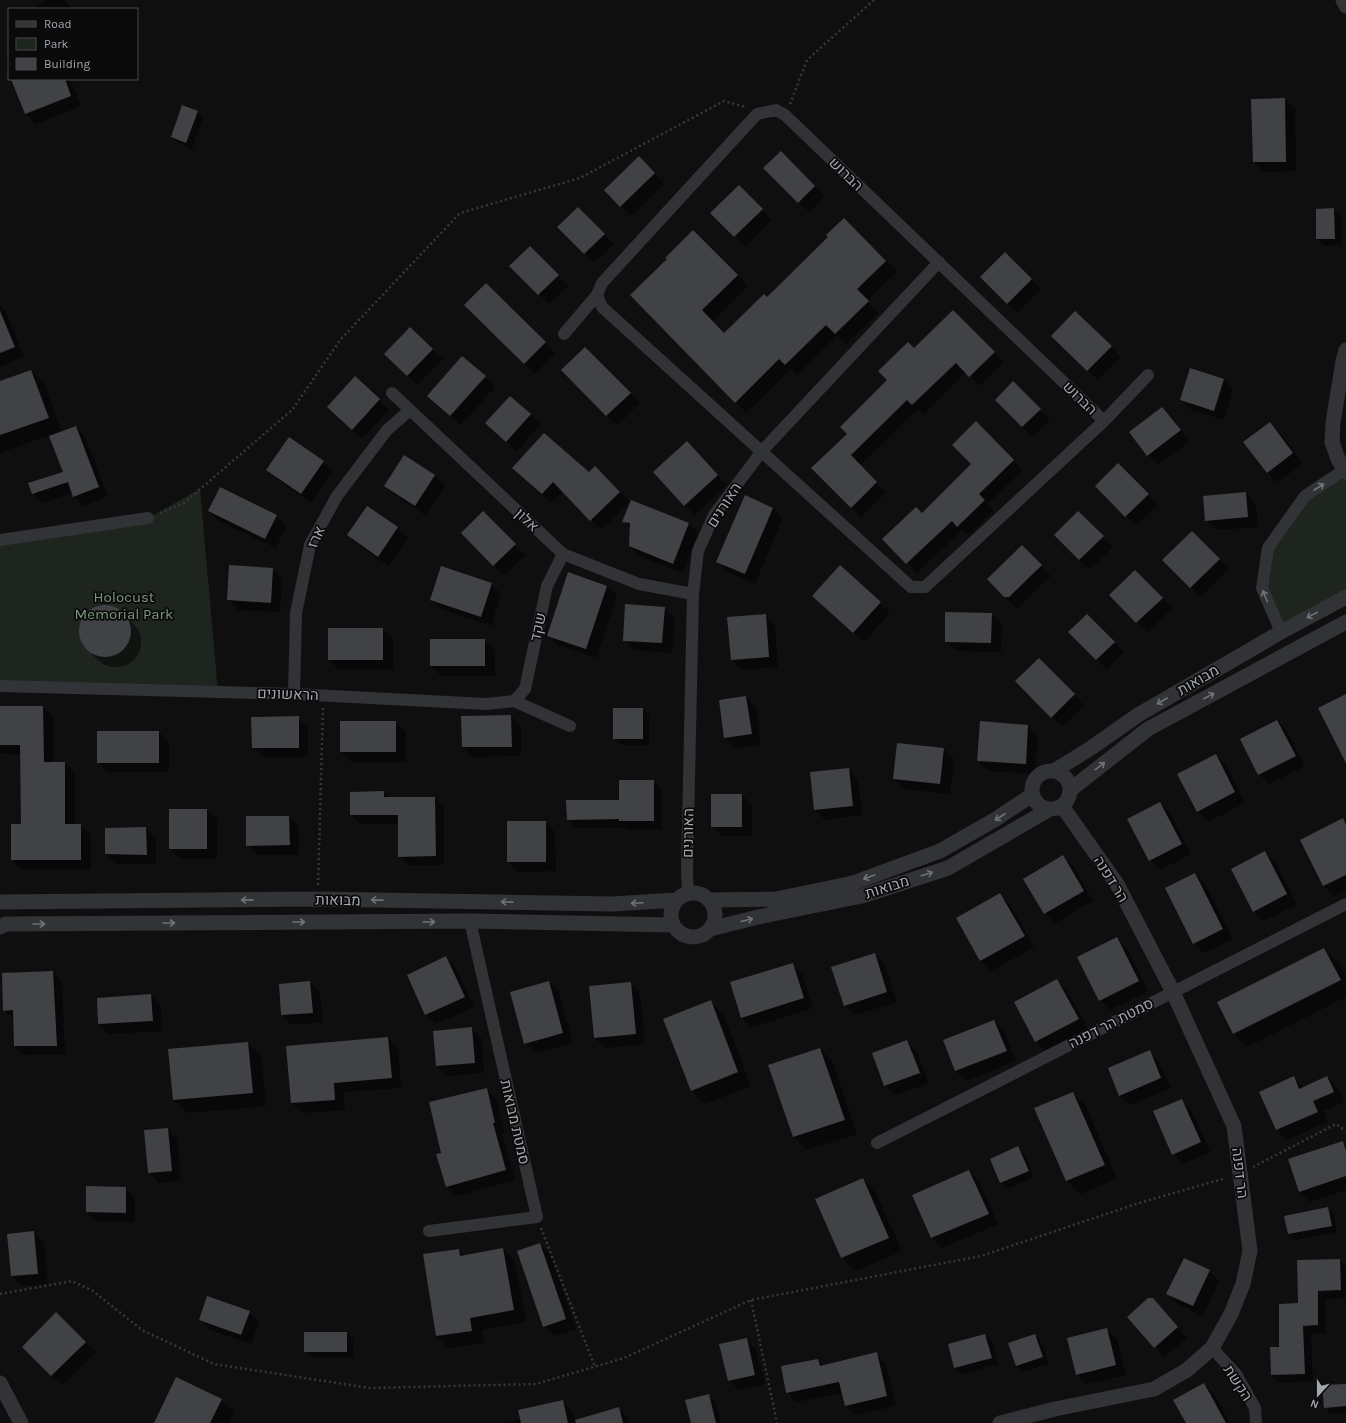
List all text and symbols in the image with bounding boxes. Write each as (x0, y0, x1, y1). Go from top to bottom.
legend (8, 8, 138, 80)
text: Road (44, 17, 72, 31)
text: Park (44, 37, 69, 51)
text: Building (44, 57, 91, 71)
street label: הברוש (825, 153, 867, 195)
street label: הברוש (1059, 377, 1101, 419)
street label: האורנים (703, 479, 745, 531)
one-way arrow (1313, 483, 1324, 491)
street label: אלון (511, 505, 543, 535)
street label: ארז (303, 523, 329, 551)
park label: Holocust Memorial Park (75, 588, 173, 623)
one-way arrow (1261, 591, 1269, 603)
street label: שקד (526, 611, 550, 643)
one-way arrow (1306, 612, 1318, 620)
street label: מבואות (1174, 661, 1222, 699)
street label: הראשונים (257, 684, 319, 704)
one-way arrow (1203, 691, 1215, 699)
one-way arrow (1156, 697, 1168, 705)
one-way arrow (1095, 761, 1106, 770)
street label: האורנים (679, 808, 697, 858)
one-way arrow (995, 813, 1006, 821)
street label: הר דפנה (1090, 853, 1132, 905)
one-way arrow (921, 870, 933, 878)
street label: מבואות (863, 871, 911, 903)
one-way arrow (864, 873, 876, 881)
street label: מבואות (315, 891, 361, 909)
one-way arrow (241, 896, 254, 904)
one-way arrow (371, 896, 384, 904)
one-way arrow (501, 898, 514, 906)
one-way arrow (631, 899, 644, 906)
one-way arrow (741, 916, 754, 923)
one-way arrow (422, 918, 435, 926)
one-way arrow (162, 919, 175, 927)
one-way arrow (292, 919, 305, 926)
one-way arrow (32, 920, 45, 928)
street label: סמטת הר דפנה (1066, 994, 1156, 1052)
street label: סמטת מבואות (496, 1078, 534, 1166)
street label: הר דפנה (1228, 1146, 1252, 1200)
street label: הקשת (1220, 1362, 1256, 1404)
north arrow (1298, 1375, 1338, 1415)
text: N (1309, 1396, 1321, 1411)

